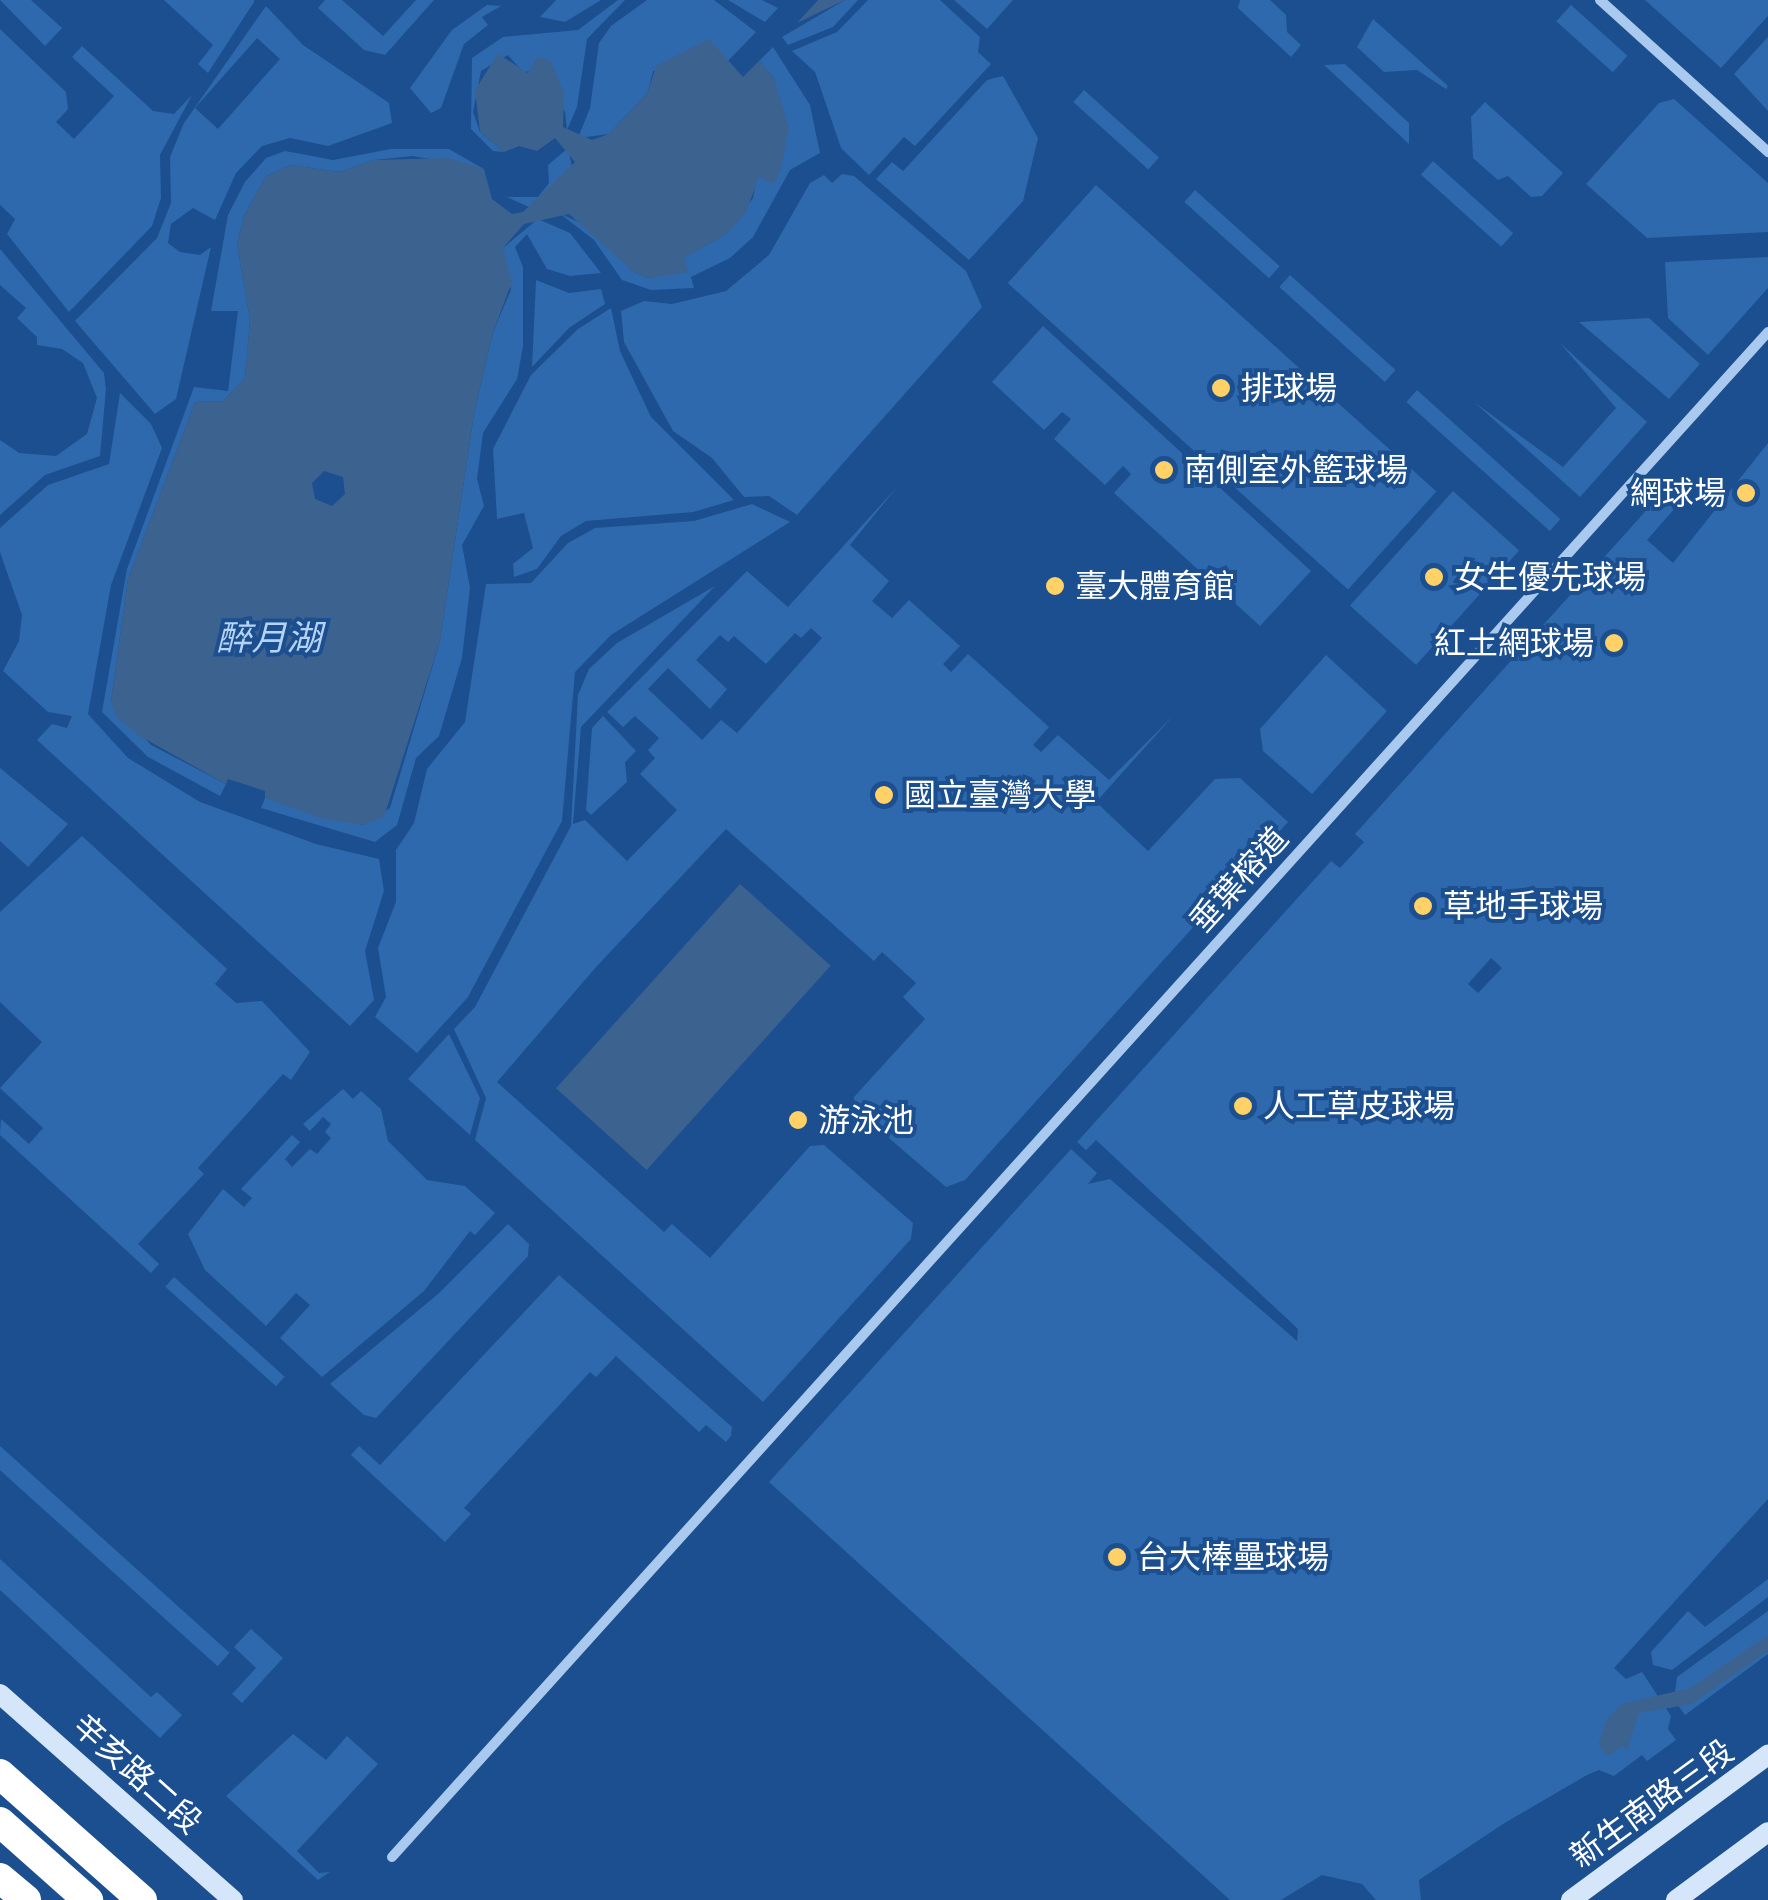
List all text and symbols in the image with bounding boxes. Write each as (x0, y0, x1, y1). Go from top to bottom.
place label: 排球場 (1241, 369, 1337, 407)
marker: 排球場 (1210, 377, 1232, 399)
place label: 南側室外籃球場 (1184, 451, 1408, 489)
marker: 南側室外籃球場 (1153, 459, 1175, 481)
place label: 網球場 (1630, 474, 1726, 512)
marker: 網球場 (1735, 482, 1757, 504)
place label: 女生優先球場 (1454, 558, 1646, 596)
marker: 女生優先球場 (1423, 566, 1445, 588)
place label: 臺大體育館 (1075, 567, 1235, 605)
marker: 臺大體育館 (1044, 575, 1066, 597)
water label: 醉月湖 (217, 617, 321, 659)
place label: 紅土網球場 (1434, 624, 1594, 662)
marker: 紅土網球場 (1603, 632, 1625, 654)
place label: 國立臺灣大學 (904, 776, 1096, 814)
marker: 國立臺灣大學 (873, 784, 895, 806)
street label: 垂葉榕道 (1182, 820, 1296, 940)
place label: 草地手球場 (1443, 887, 1603, 925)
marker: 草地手球場 (1412, 895, 1434, 917)
place label: 人工草皮球場 (1263, 1087, 1455, 1125)
marker: 人工草皮球場 (1232, 1095, 1254, 1117)
place label: 游泳池 (818, 1101, 914, 1139)
marker: 游泳池 (787, 1109, 809, 1131)
place label: 台大棒壘球場 (1137, 1538, 1329, 1576)
marker: 台大棒壘球場 (1106, 1546, 1128, 1568)
street label: 辛亥路二段 (65, 1706, 209, 1842)
street label: 新生南路三段 (1563, 1732, 1741, 1876)

